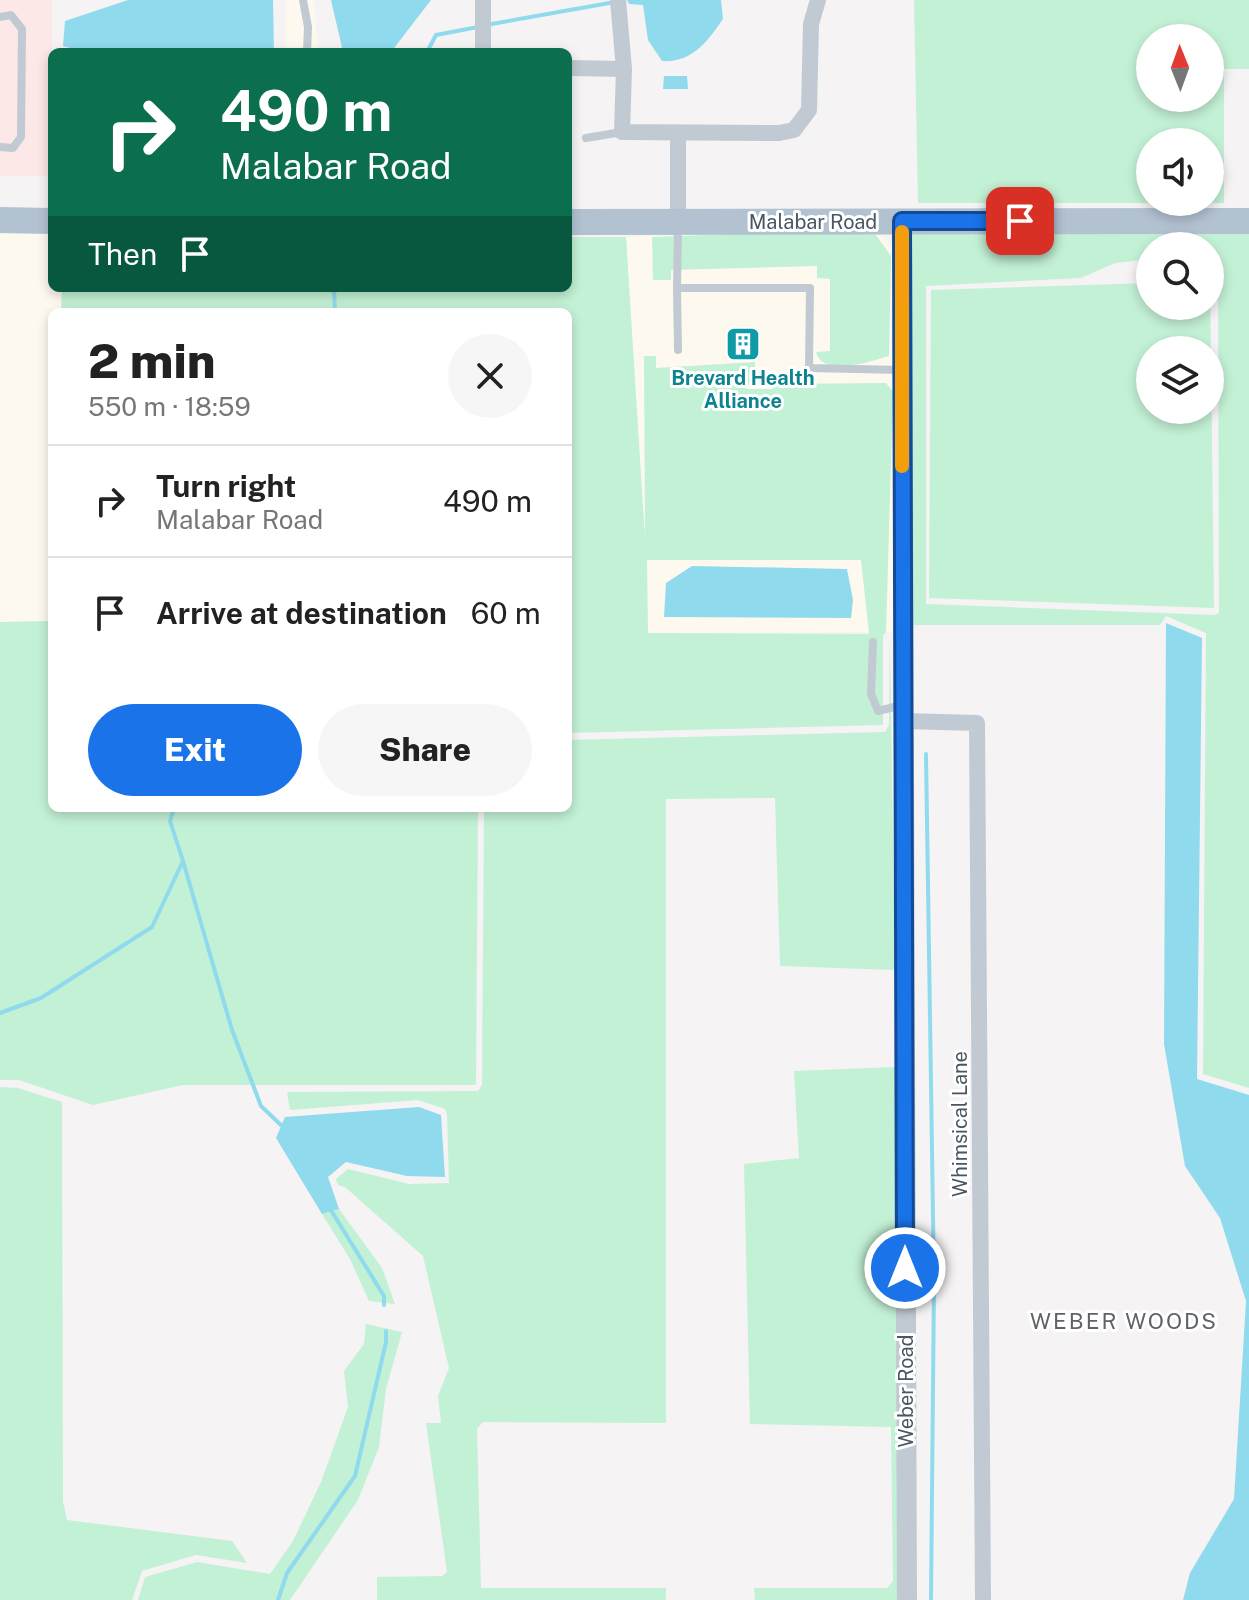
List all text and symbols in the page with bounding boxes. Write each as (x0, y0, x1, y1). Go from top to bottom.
north arrow (1136, 24, 1224, 112)
map controls (1136, 24, 1224, 424)
text: 490 m (220, 78, 392, 144)
icon: right (88, 80, 192, 184)
button: sound (1136, 128, 1224, 216)
text: Malabar Road (220, 145, 452, 187)
pin (986, 187, 1054, 255)
icon: arrive (998, 199, 1042, 243)
street label: Malabar Road (749, 210, 877, 234)
icon: arrive (173, 232, 217, 276)
button: search (1136, 232, 1224, 320)
text: Then (88, 236, 157, 272)
building icon: Brevard Health Alliance (724, 325, 762, 363)
text: 2 min (88, 332, 216, 389)
button: close (448, 334, 532, 418)
button: layers (1136, 336, 1224, 424)
place label: Brevard Health Alliance (671, 366, 815, 413)
text: 550 m · 18:59 (88, 391, 251, 422)
text: Turn right (156, 468, 296, 504)
icon: right (88, 479, 132, 523)
text: 490 m (443, 483, 532, 519)
text: Malabar Road (156, 504, 323, 535)
icon: arrive (88, 591, 132, 635)
text: Arrive at destination (156, 595, 447, 631)
text: 60 m (471, 595, 541, 631)
button: Exit (88, 704, 302, 796)
button: Share (318, 704, 532, 796)
street label: Whimsical Lane (948, 1051, 972, 1197)
position arrow (863, 1226, 947, 1310)
district label: WEBER WOODS (1030, 1308, 1218, 1334)
street label: Weber Road (894, 1335, 918, 1447)

